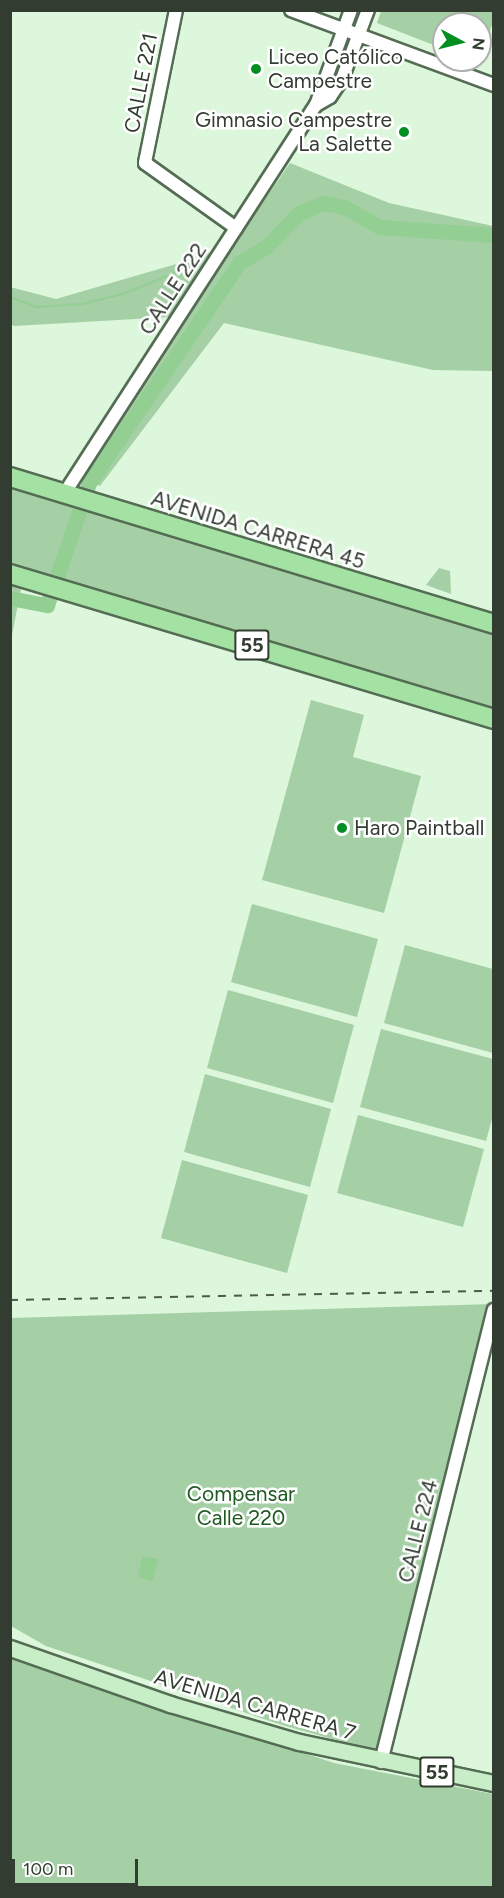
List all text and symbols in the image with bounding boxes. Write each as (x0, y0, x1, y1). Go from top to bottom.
north arrow (432, 12, 492, 72)
street label: CALLE 221 (119, 31, 163, 135)
text: N (468, 37, 489, 51)
place label: Liceo Católico Campestre (268, 44, 403, 94)
marker: Liceo Católico Campestre (249, 62, 263, 76)
place label: Gimnasio Campestre La Salette (195, 107, 392, 157)
marker: Gimnasio Campestre La Salette (397, 125, 411, 139)
street label: CALLE 222 (134, 239, 212, 339)
street label: AVENIDA CARRERA 45 (148, 486, 368, 574)
road number: 55 (234, 628, 270, 662)
place label: Haro Paintball (354, 815, 484, 841)
marker: Haro Paintball (335, 821, 349, 835)
street label: CALLE 224 (393, 1477, 443, 1585)
park label: Compensar Calle 220 (187, 1481, 295, 1531)
street label: AVENIDA CARRERA 7 (152, 1664, 358, 1746)
road number: 55 (419, 1755, 455, 1789)
scale bar (15, 1847, 141, 1885)
text: 100 m (23, 1858, 73, 1880)

